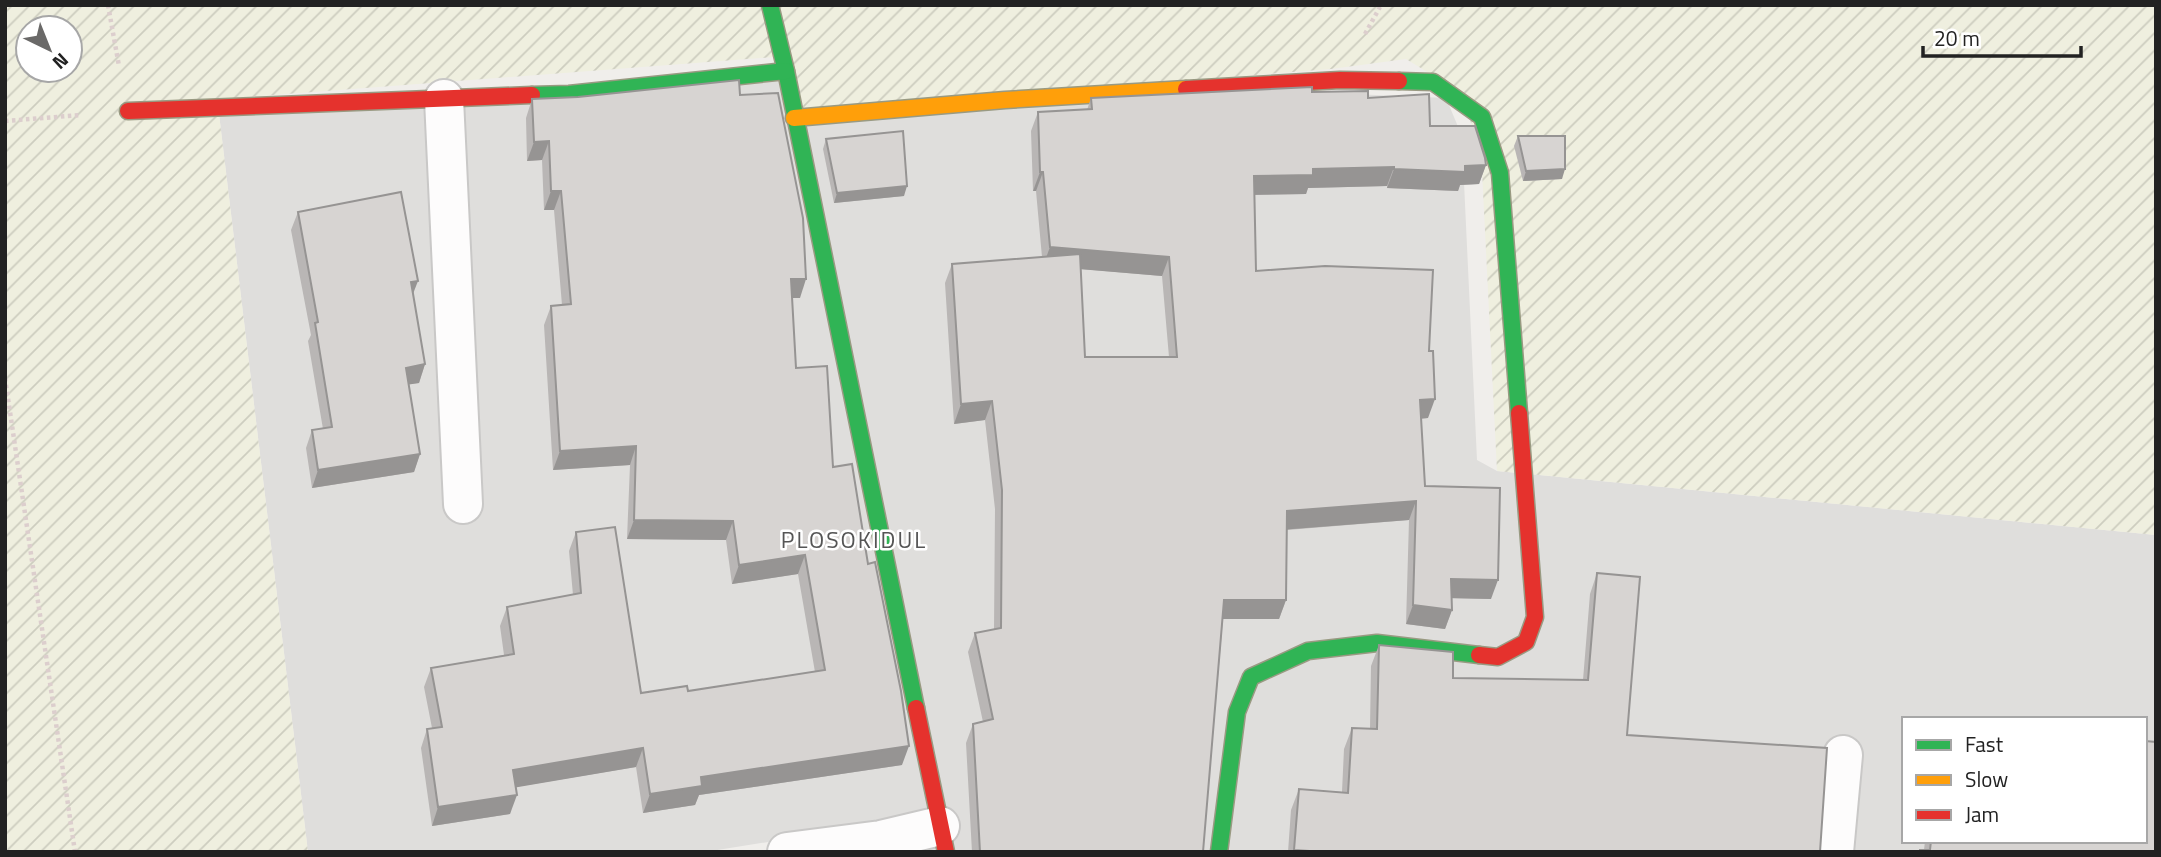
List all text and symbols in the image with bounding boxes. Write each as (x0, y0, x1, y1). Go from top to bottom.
north arrow (14, 14, 84, 84)
scale bar (1923, 14, 2080, 58)
text: 20 m (1934, 22, 1980, 54)
text: N (46, 47, 76, 77)
district label: PLOSOKIDUL (781, 522, 927, 557)
legend (1902, 717, 2147, 843)
text: Fast (1965, 728, 2004, 760)
text: Slow (1965, 763, 2008, 795)
text: Jam (1965, 798, 1999, 830)

